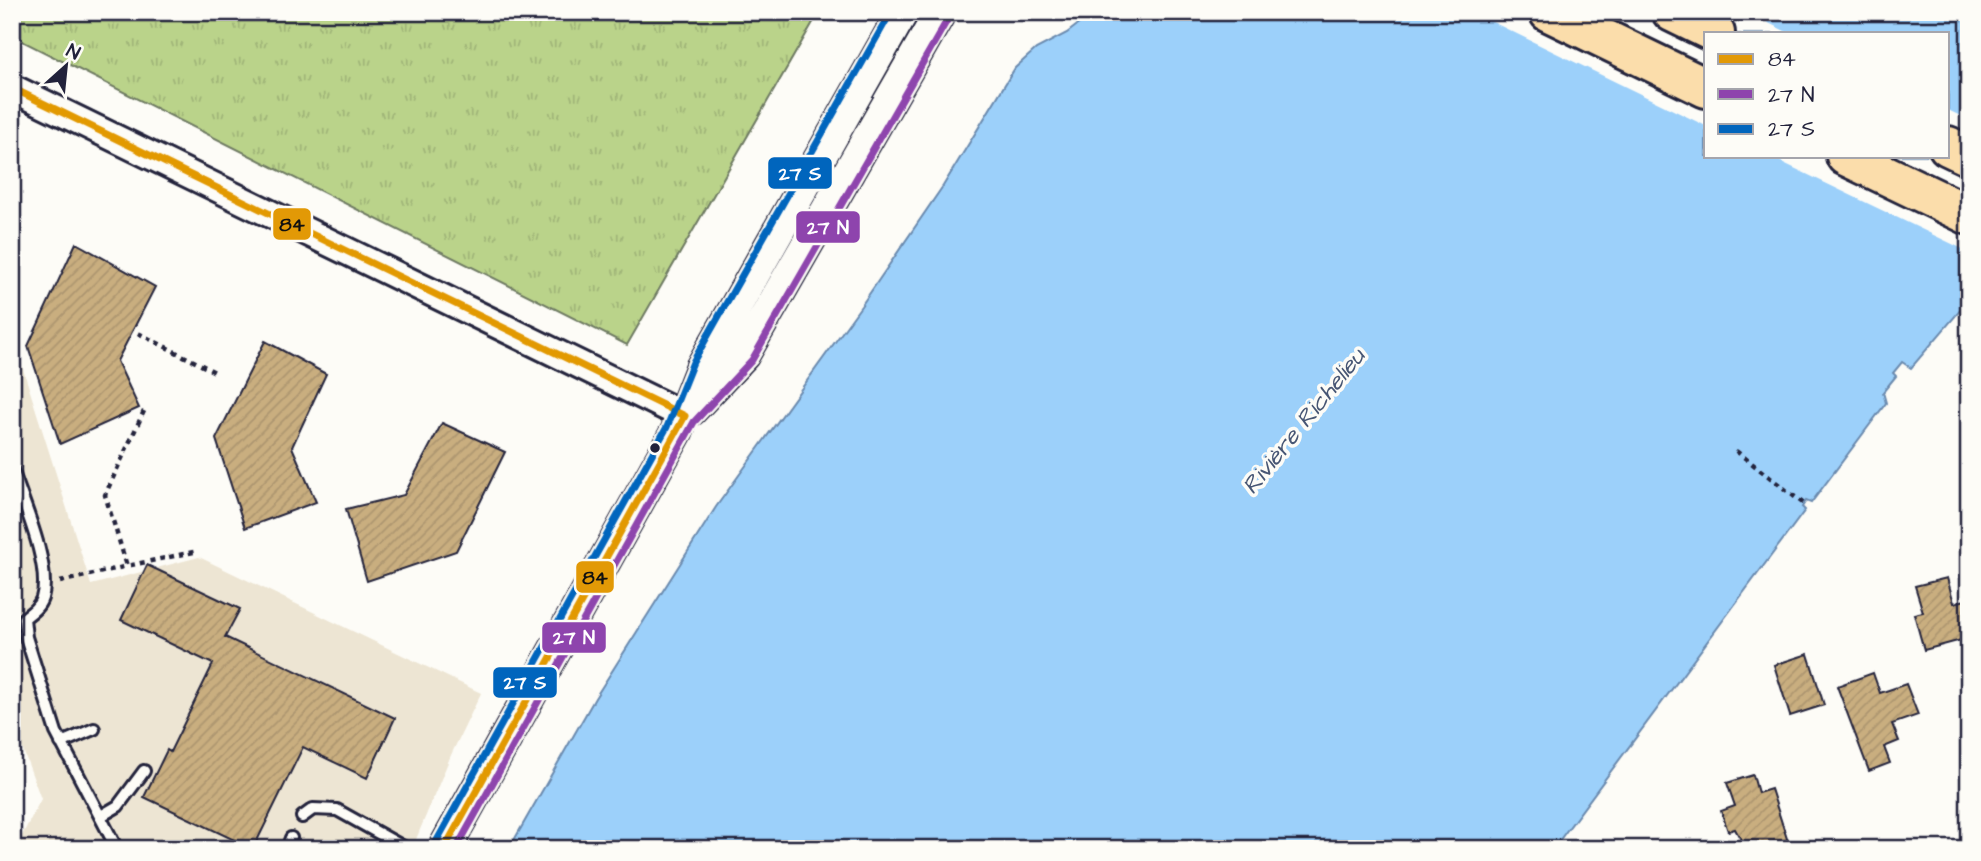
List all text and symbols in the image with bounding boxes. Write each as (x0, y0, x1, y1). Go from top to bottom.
north arrow (32, 32, 102, 102)
legend (1704, 32, 1950, 158)
text: N (62, 37, 85, 67)
text: 84 (1768, 45, 1796, 74)
text: 27 N (1768, 81, 1815, 110)
text: 27 S (1768, 115, 1815, 144)
line badge: 27 S (767, 156, 833, 190)
text: 27 S (778, 161, 821, 188)
line badge: 84 (272, 207, 312, 241)
line badge: 27 N (795, 210, 861, 244)
text: 84 (279, 212, 305, 239)
text: 27 N (806, 215, 849, 242)
water label: Rivière Richelieu (1234, 340, 1374, 502)
unlabelled marker (648, 441, 662, 455)
line badge: 84 (575, 560, 615, 594)
text: 84 (582, 565, 608, 592)
line badge: 27 N (541, 621, 607, 654)
text: 27 N (552, 625, 595, 652)
line badge: 27 S (492, 666, 558, 699)
text: 27 S (503, 670, 546, 697)

